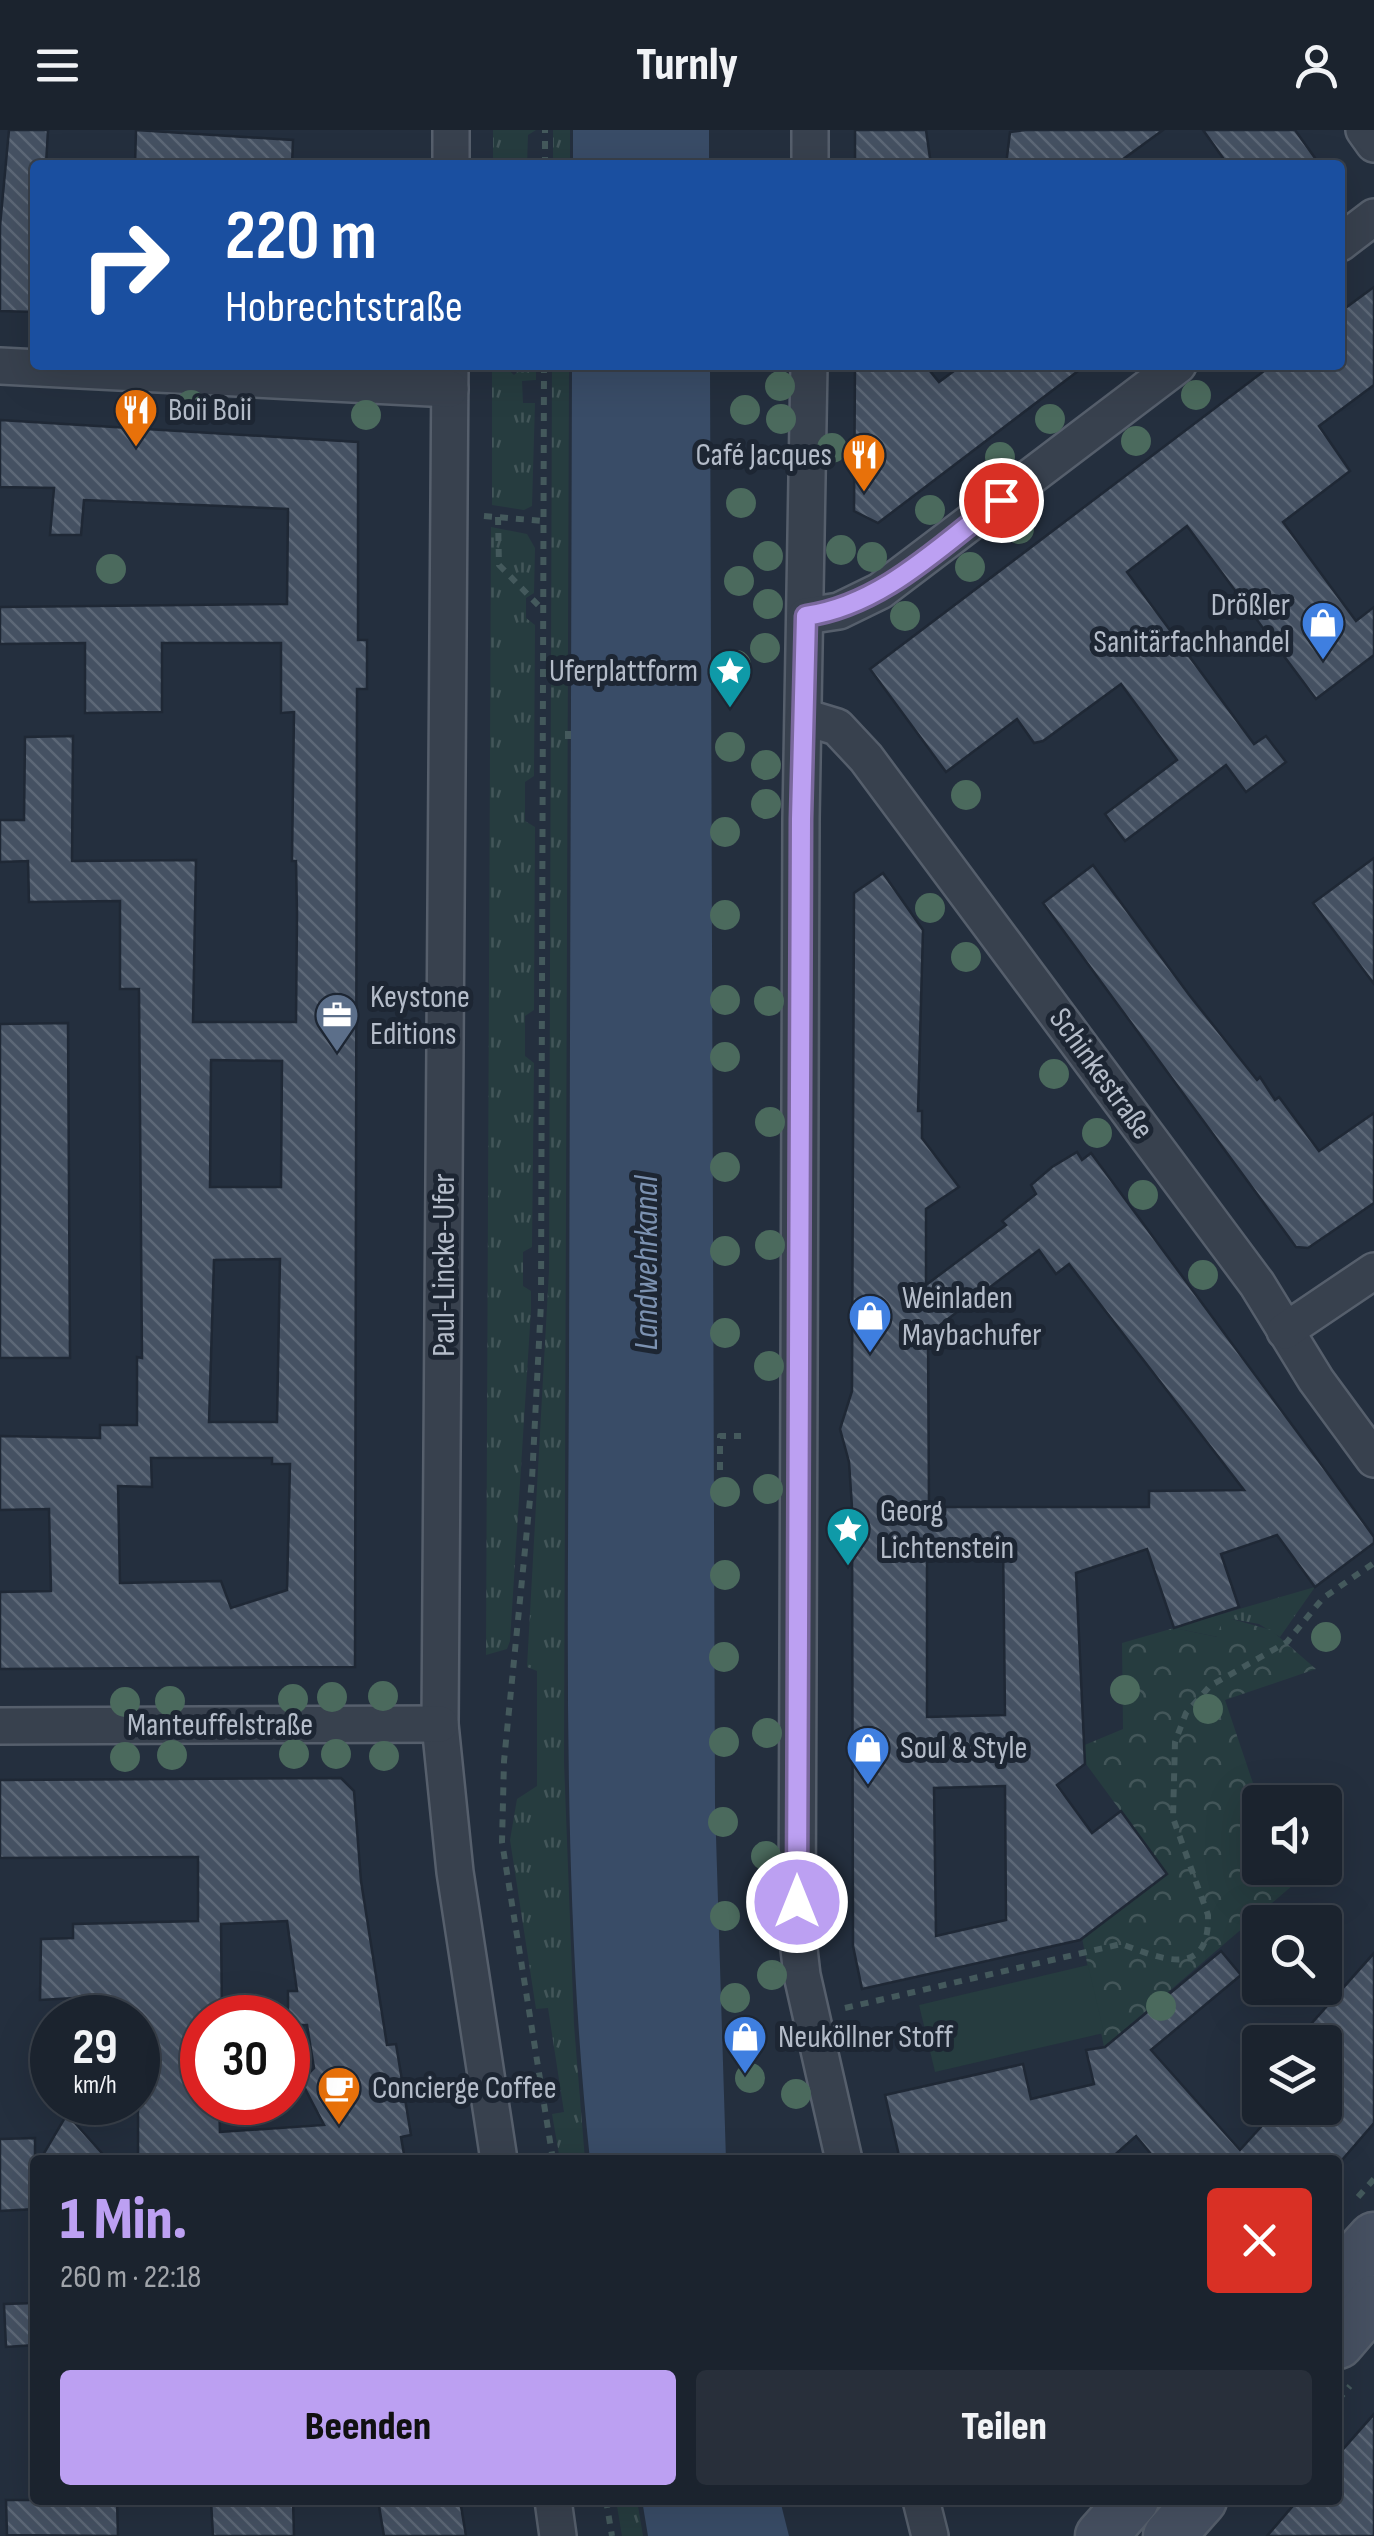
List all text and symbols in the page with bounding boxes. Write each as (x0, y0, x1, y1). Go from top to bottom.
icon: menu (30, 38, 85, 93)
text: Turnly (636, 38, 738, 93)
icon: person (1289, 38, 1344, 93)
text: 220 m (225, 195, 377, 279)
icon: right (60, 200, 190, 330)
text: Hobrechtstraße (225, 280, 463, 335)
restaurant icon: Boii Boii (113, 387, 159, 448)
place label: Boii Boii (168, 391, 252, 430)
restaurant icon: Café Jacques (841, 432, 887, 493)
place label: Café Jacques (696, 436, 832, 475)
pin (959, 458, 1044, 543)
icon: arrive (974, 473, 1029, 528)
place label: Drößler Sanitärfachhandel (1093, 586, 1290, 662)
shop icon: Drößler Sanitärfachhandel (1300, 600, 1346, 661)
place icon: Uferplattform (707, 648, 753, 709)
place label: Uferplattform (549, 652, 698, 691)
place label: Keystone Editions (370, 978, 470, 1054)
office icon: Keystone Editions (314, 992, 360, 1053)
street label: Schinkestraße (1040, 1001, 1162, 1147)
street label: Paul-Lincke-Ufer (425, 1173, 464, 1357)
water label: Landwehrkanal (625, 1174, 668, 1350)
place label: Weinladen Maybachufer (902, 1279, 1042, 1355)
shop icon: Weinladen Maybachufer (847, 1293, 893, 1354)
place label: Georg Lichtenstein (880, 1492, 1014, 1568)
place icon: Georg Lichtenstein (825, 1506, 871, 1567)
street label: Manteuffelstraße (127, 1706, 313, 1745)
shop icon: Soul & Style (845, 1725, 891, 1786)
place label: Soul & Style (900, 1729, 1027, 1768)
map controls (1242, 1785, 1342, 2125)
button: sound (1242, 1785, 1342, 1885)
position arrow (745, 1850, 849, 1954)
button: search (1242, 1905, 1342, 2005)
speed limit sign: 30 (180, 1995, 310, 2125)
shop icon: Neuköllner Stoff (722, 2014, 768, 2075)
text: 29 (72, 2018, 118, 2078)
place label: Neuköllner Stoff (778, 2018, 954, 2057)
button: layers (1242, 2025, 1342, 2125)
cafe icon: Concierge Coffee (316, 2065, 362, 2126)
place label: Concierge Coffee (372, 2069, 557, 2108)
text: km/h (73, 2070, 117, 2101)
text: 1 Min. (60, 2184, 187, 2256)
button: close (1207, 2188, 1312, 2293)
text: 260 m · 22:18 (60, 2258, 201, 2297)
button: Beenden (60, 2370, 676, 2485)
button: Teilen (696, 2370, 1312, 2485)

